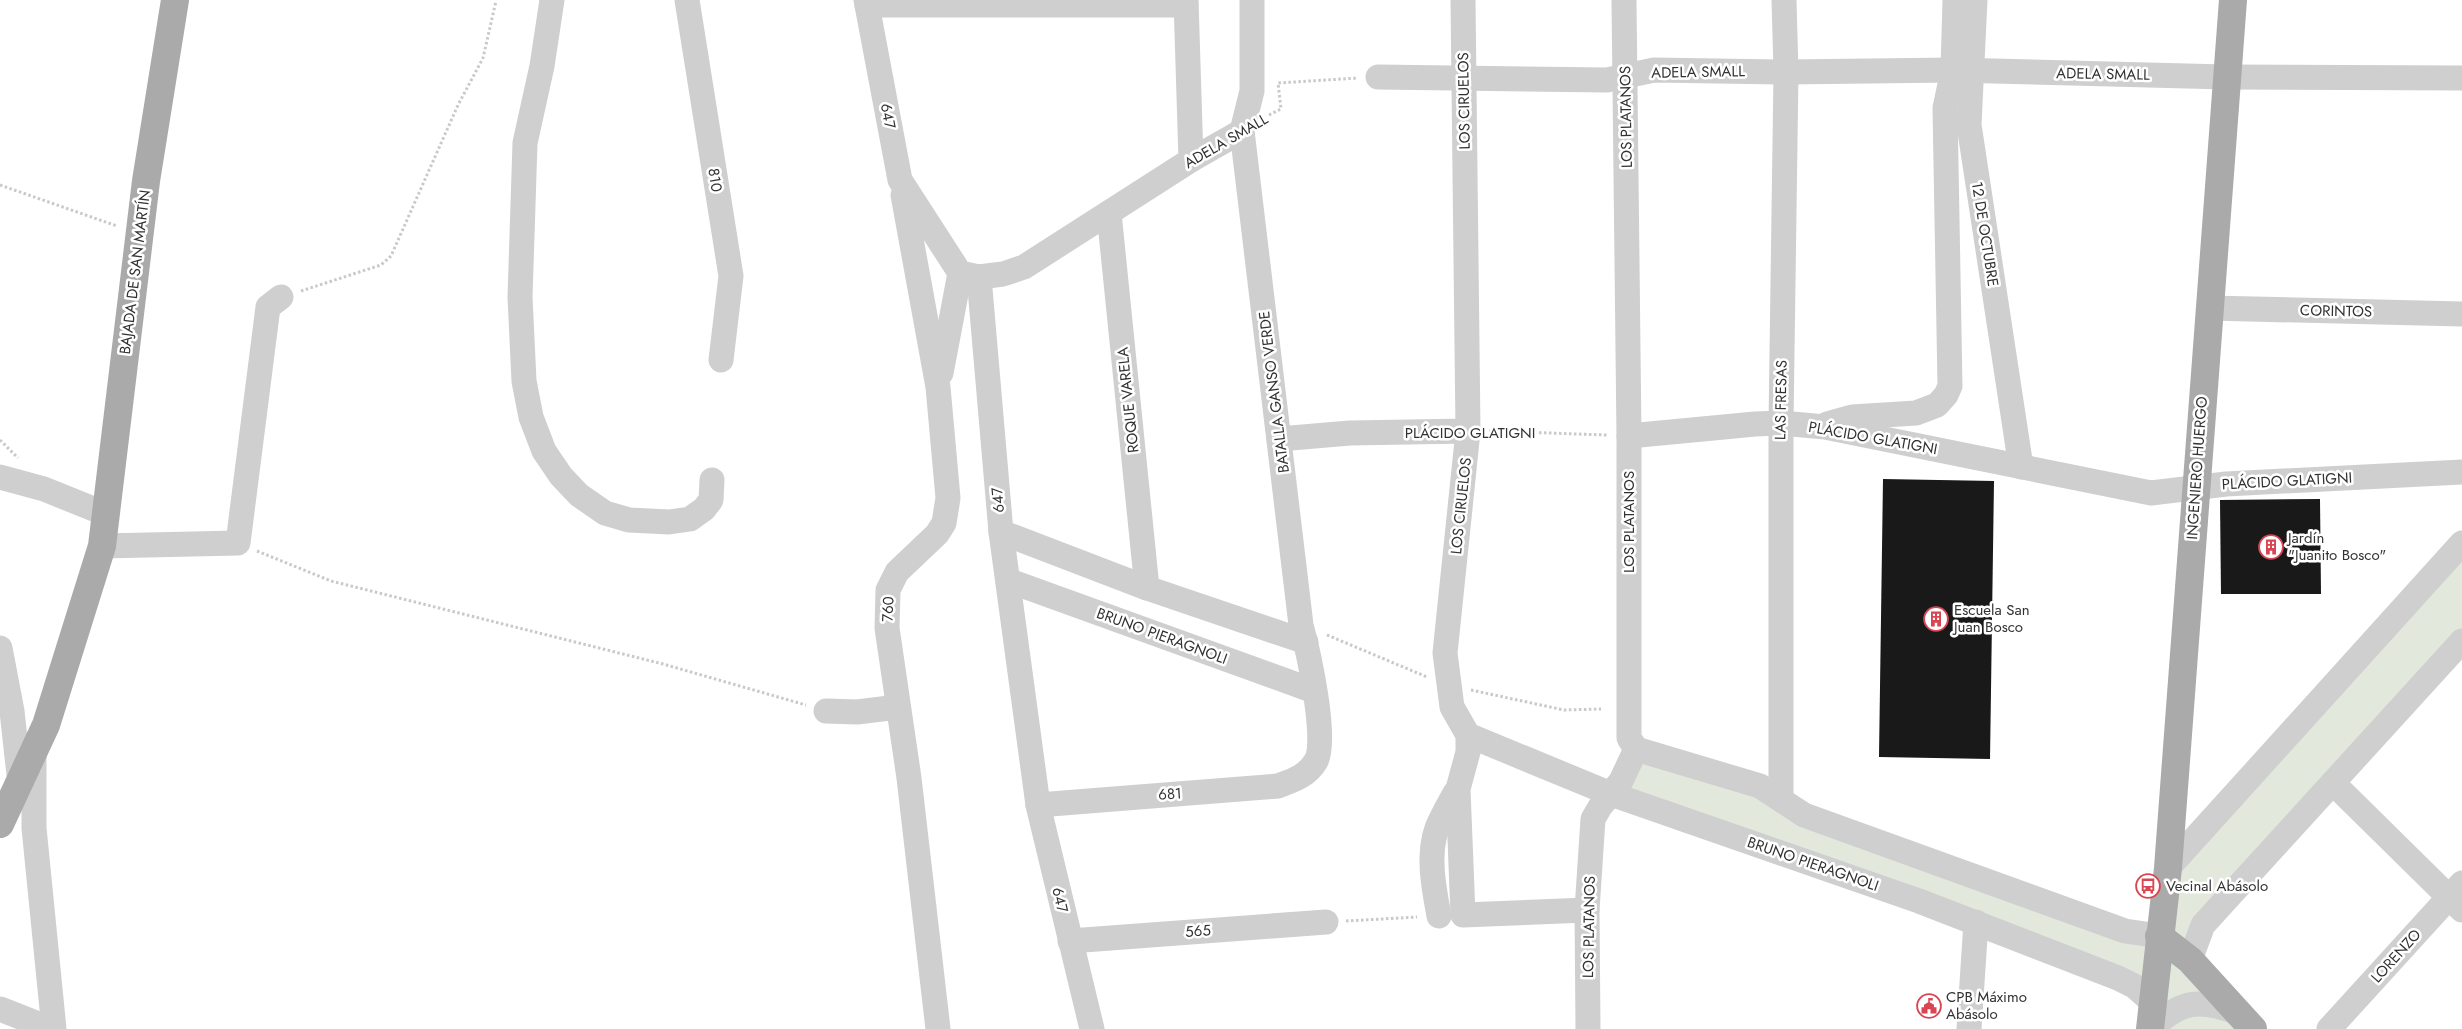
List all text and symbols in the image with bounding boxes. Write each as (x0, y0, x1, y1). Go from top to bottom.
street label: LOS CIRUELOS (1452, 52, 1476, 150)
street label: ADELA SMALL (1651, 60, 1745, 84)
street label: ADELA SMALL (2056, 62, 2150, 86)
street label: LOS PLATANOS (1614, 66, 1638, 168)
street label: 647 (875, 102, 901, 131)
street label: ADELA SMALL (1180, 108, 1272, 174)
street label: 810 (702, 166, 728, 194)
street label: 12 DE OCTUBRE (1966, 180, 2004, 288)
street label: BAJADA DE SAN MARTÍN (114, 188, 156, 356)
street label: CORINTOS (2300, 299, 2372, 323)
street label: BATALLA GANSO VERDE (1253, 310, 1295, 474)
street label: ROQUE VARELA (1111, 346, 1144, 454)
street label: LAS FRESAS (1769, 360, 1793, 440)
street label: INGENIERO HUERGO (2181, 395, 2213, 540)
street label: PLÁCIDO GLATIGNI (1807, 416, 1939, 460)
street label: PLÁCIDO GLATIGNI (1405, 422, 1535, 444)
street label: LOS CIRUELOS (1445, 456, 1477, 556)
street label: PLÁCIDO GLATIGNI (2221, 467, 2353, 495)
street label: LOS PLATANOS (1618, 471, 1640, 573)
street label: 647 (986, 486, 1010, 514)
place label: Jardín "Juanito Bosco" (2286, 527, 2386, 566)
building icon: Jardín "Juanito Bosco" (2258, 534, 2284, 560)
street label: 760 (877, 596, 899, 622)
place label: Escuela San Juan Bosco (1952, 599, 2030, 638)
street label: BRUNO PIERAGNOLI (1094, 602, 1230, 670)
building icon: Escuela San Juan Bosco (1923, 606, 1949, 632)
street label: 681 (1157, 782, 1183, 806)
street label: BRUNO PIERAGNOLI (1744, 831, 1882, 897)
bus stop icon: Vecinal Abásolo (2135, 873, 2161, 899)
place label: Vecinal Abásolo (2166, 875, 2268, 897)
street label: LOS PLATANOS (1577, 876, 1601, 978)
street label: 647 (1046, 885, 1074, 915)
street label: 565 (1184, 919, 1212, 943)
street label: LORENZO (2366, 924, 2426, 988)
place label: CPB Máximo Abásolo (1946, 986, 2027, 1025)
public building icon: CPB Máximo Abásolo (1916, 993, 1942, 1019)

